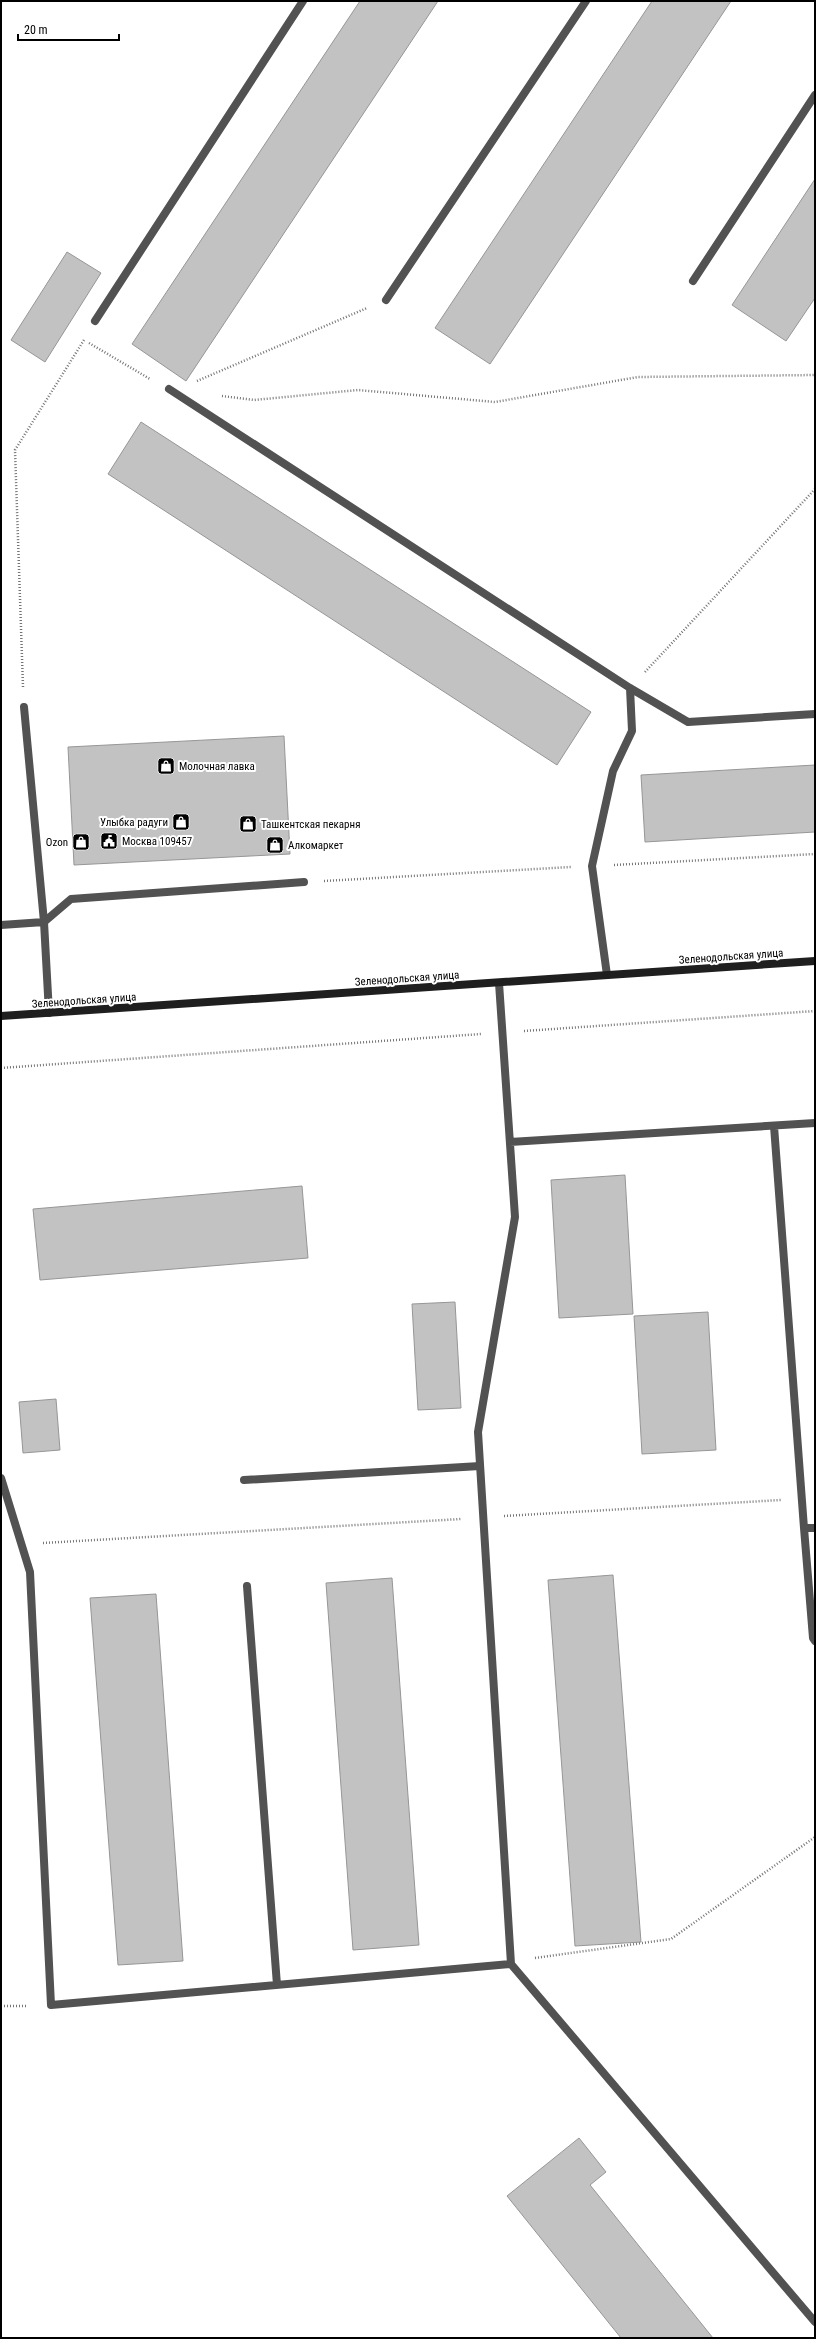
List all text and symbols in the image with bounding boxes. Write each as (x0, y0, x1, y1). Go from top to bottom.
scale bar (18, 16, 119, 42)
text: 20 m (24, 23, 48, 37)
shop icon: Молочная лавка (156, 756, 176, 776)
place label: Молочная лавка (179, 760, 255, 773)
shop icon: Улыбка радуги (171, 812, 191, 832)
shop icon: Ташкентская пекарня (238, 814, 258, 834)
place label: Улыбка радуги (100, 816, 168, 829)
place label: Ташкентская пекарня (261, 818, 360, 831)
public building icon: Москва 109457 (99, 831, 119, 851)
shop icon: Ozon (71, 832, 91, 852)
place label: Москва 109457 (122, 835, 192, 848)
shop icon: Алкомаркет (265, 835, 285, 855)
place label: Ozon (46, 836, 68, 849)
place label: Алкомаркет (288, 839, 344, 852)
street label: Зеленодольская улица (678, 946, 784, 967)
street label: Зеленодольская улица (354, 968, 460, 989)
street label: Зеленодольская улица (31, 990, 137, 1011)

